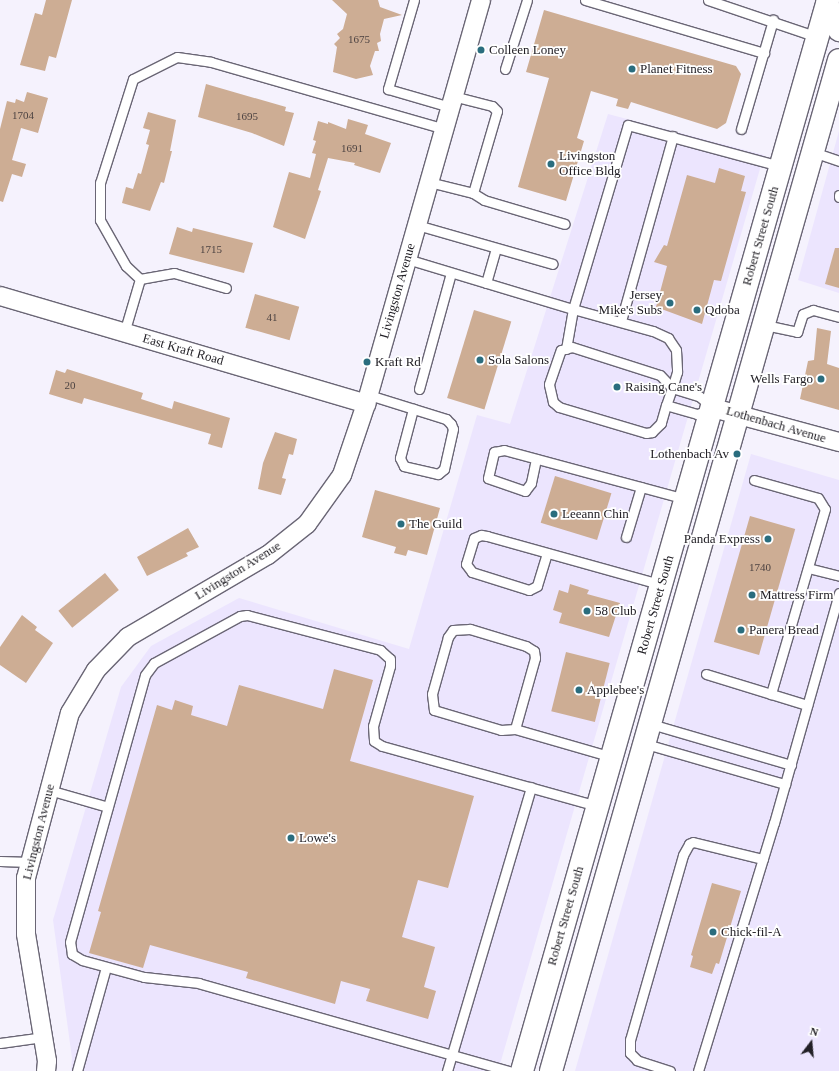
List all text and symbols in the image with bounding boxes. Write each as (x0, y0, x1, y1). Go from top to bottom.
house number: 1675 (348, 32, 370, 46)
place label: Colleen Loney (489, 42, 566, 58)
marker: Colleen Loney (476, 45, 486, 55)
place label: Planet Fitness (640, 61, 713, 77)
marker: Planet Fitness (627, 64, 637, 74)
house number: 1704 (12, 108, 34, 122)
house number: 1695 (236, 109, 258, 123)
house number: 1691 (341, 141, 363, 155)
place label: Livingston Office Bldg (559, 149, 620, 180)
marker: Livingston Office Bldg (546, 159, 556, 169)
street label: Robert Street South (739, 185, 783, 287)
street label: Livingston Avenue (377, 241, 419, 341)
house number: 1715 (200, 242, 222, 256)
place label: Jersey Mike's Subs (599, 288, 662, 319)
marker: Jersey Mike's Subs (665, 298, 675, 308)
place label: Qdoba (705, 302, 740, 318)
marker: Qdoba (692, 305, 702, 315)
house number: 41 (266, 310, 278, 324)
street label: East Kraft Road (141, 331, 225, 369)
place label: Sola Salons (488, 352, 549, 368)
place label: Kraft Rd (375, 354, 421, 370)
marker: Sola Salons (475, 355, 485, 365)
marker: Kraft Rd (362, 357, 372, 367)
place label: Wells Fargo (750, 371, 813, 387)
marker: Wells Fargo (816, 374, 826, 384)
house number: 20 (64, 378, 76, 392)
place label: Raising Cane's (625, 379, 702, 395)
marker: Raising Cane's (612, 382, 622, 392)
street label: Lothenbach Avenue (724, 403, 828, 447)
place label: Lothenbach Av (649, 446, 729, 462)
marker: Lothenbach Av (732, 449, 742, 459)
place label: Leeann Chin (562, 506, 629, 522)
marker: Leeann Chin (549, 509, 559, 519)
place label: The Guild (409, 516, 462, 532)
marker: The Guild (396, 519, 406, 529)
place label: Panda Express (684, 531, 760, 547)
marker: Panda Express (763, 534, 773, 544)
street label: Livingston Avenue (192, 538, 284, 604)
street label: Robert Street South (634, 554, 678, 656)
house number: 1740 (749, 560, 771, 574)
place label: Mattress Firm (760, 587, 833, 603)
marker: Mattress Firm (747, 590, 757, 600)
place label: 58 Club (595, 603, 637, 619)
marker: 58 Club (582, 606, 592, 616)
place label: Panera Bread (749, 622, 819, 638)
marker: Panera Bread (736, 625, 746, 635)
place label: Applebee's (587, 682, 644, 698)
marker: Applebee's (574, 685, 584, 695)
street label: Livingston Avenue (19, 782, 59, 882)
place label: Lowe's (299, 830, 336, 846)
marker: Lowe's (286, 833, 296, 843)
street label: Robert Street South (544, 865, 588, 967)
place label: Chick-fil-A (721, 924, 782, 940)
marker: Chick-fil-A (708, 927, 718, 937)
north arrow (791, 1023, 831, 1063)
text: N (809, 1025, 820, 1038)

